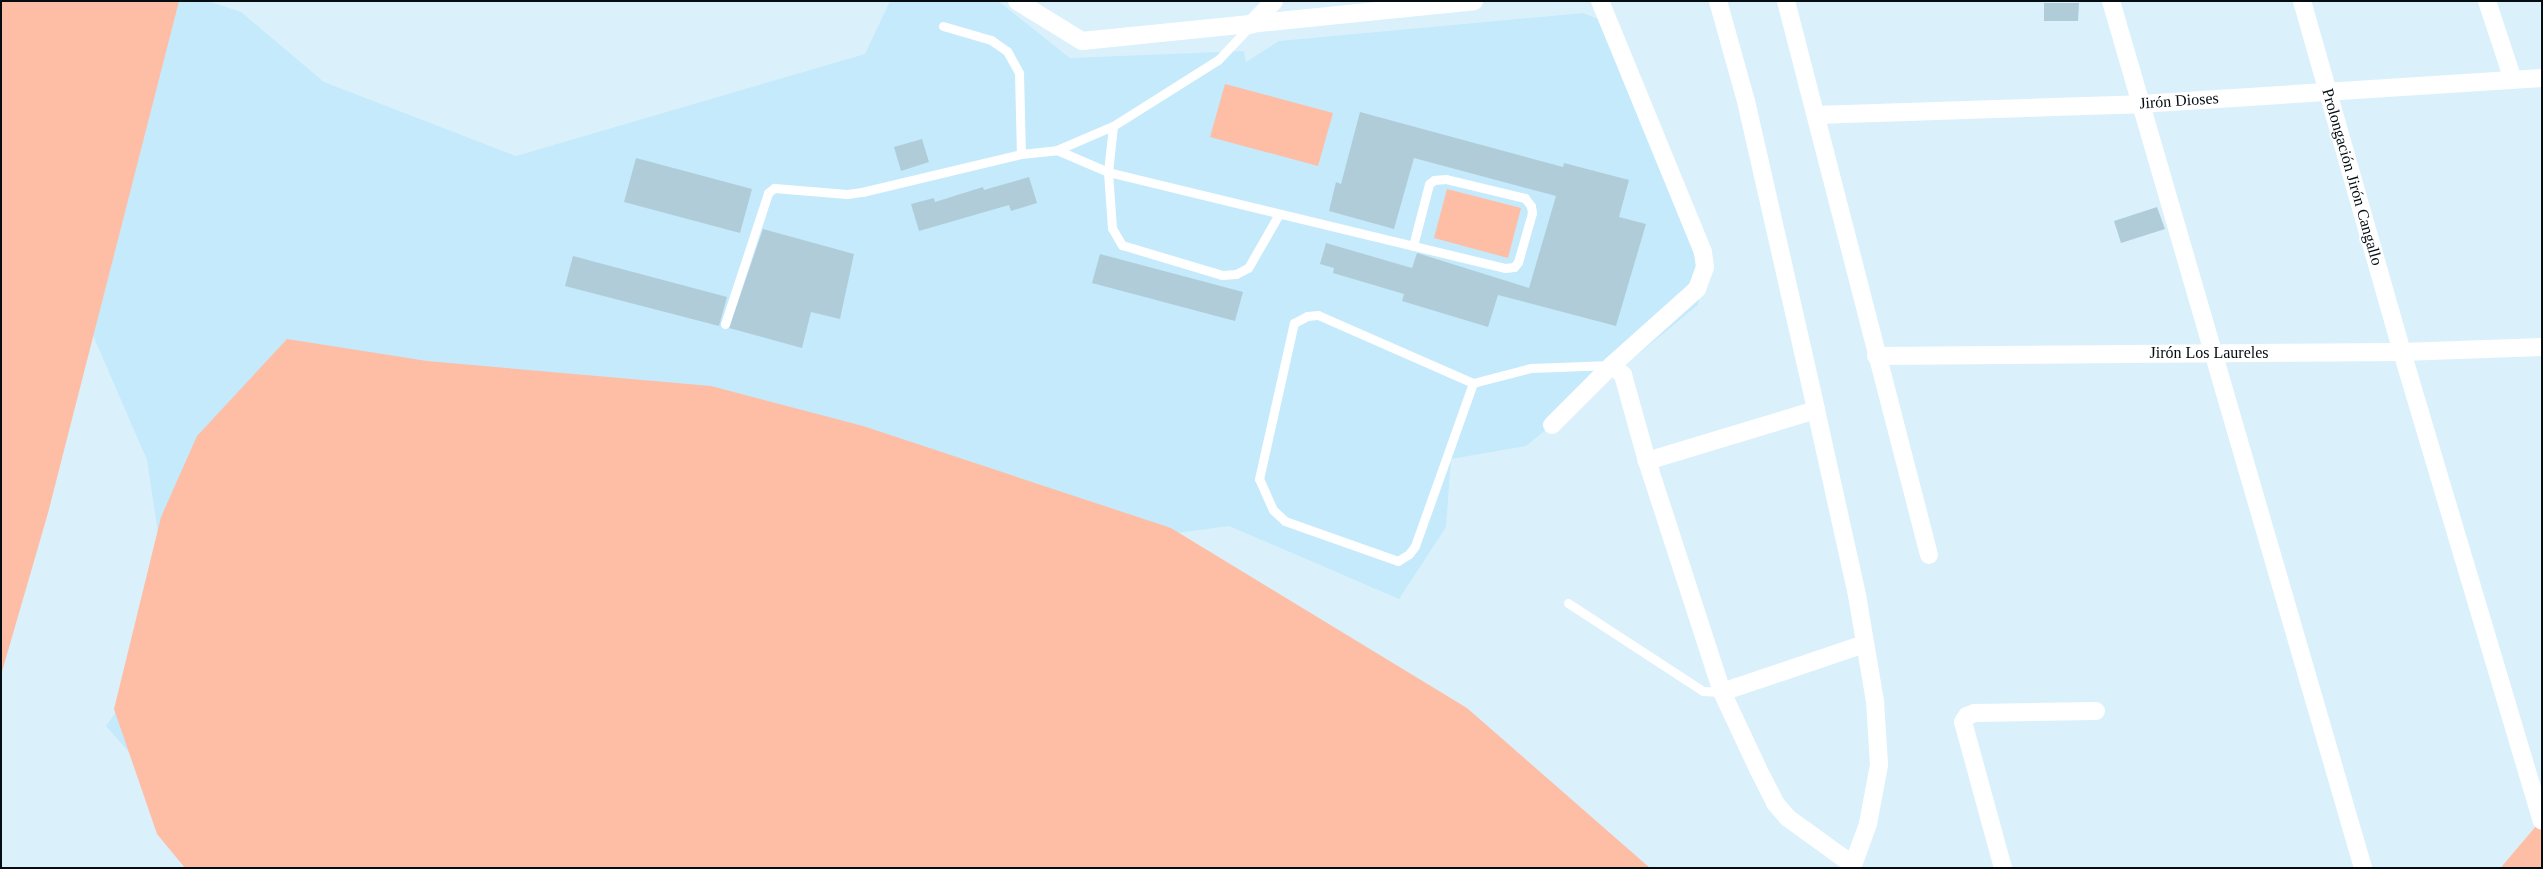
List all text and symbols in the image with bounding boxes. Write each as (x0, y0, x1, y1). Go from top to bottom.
street label: Prolongación Jirón Cangallo (2318, 86, 2386, 268)
street label: Jirón Dioses (2139, 89, 2219, 113)
street label: Jirón Los Laureles (2149, 343, 2269, 363)

